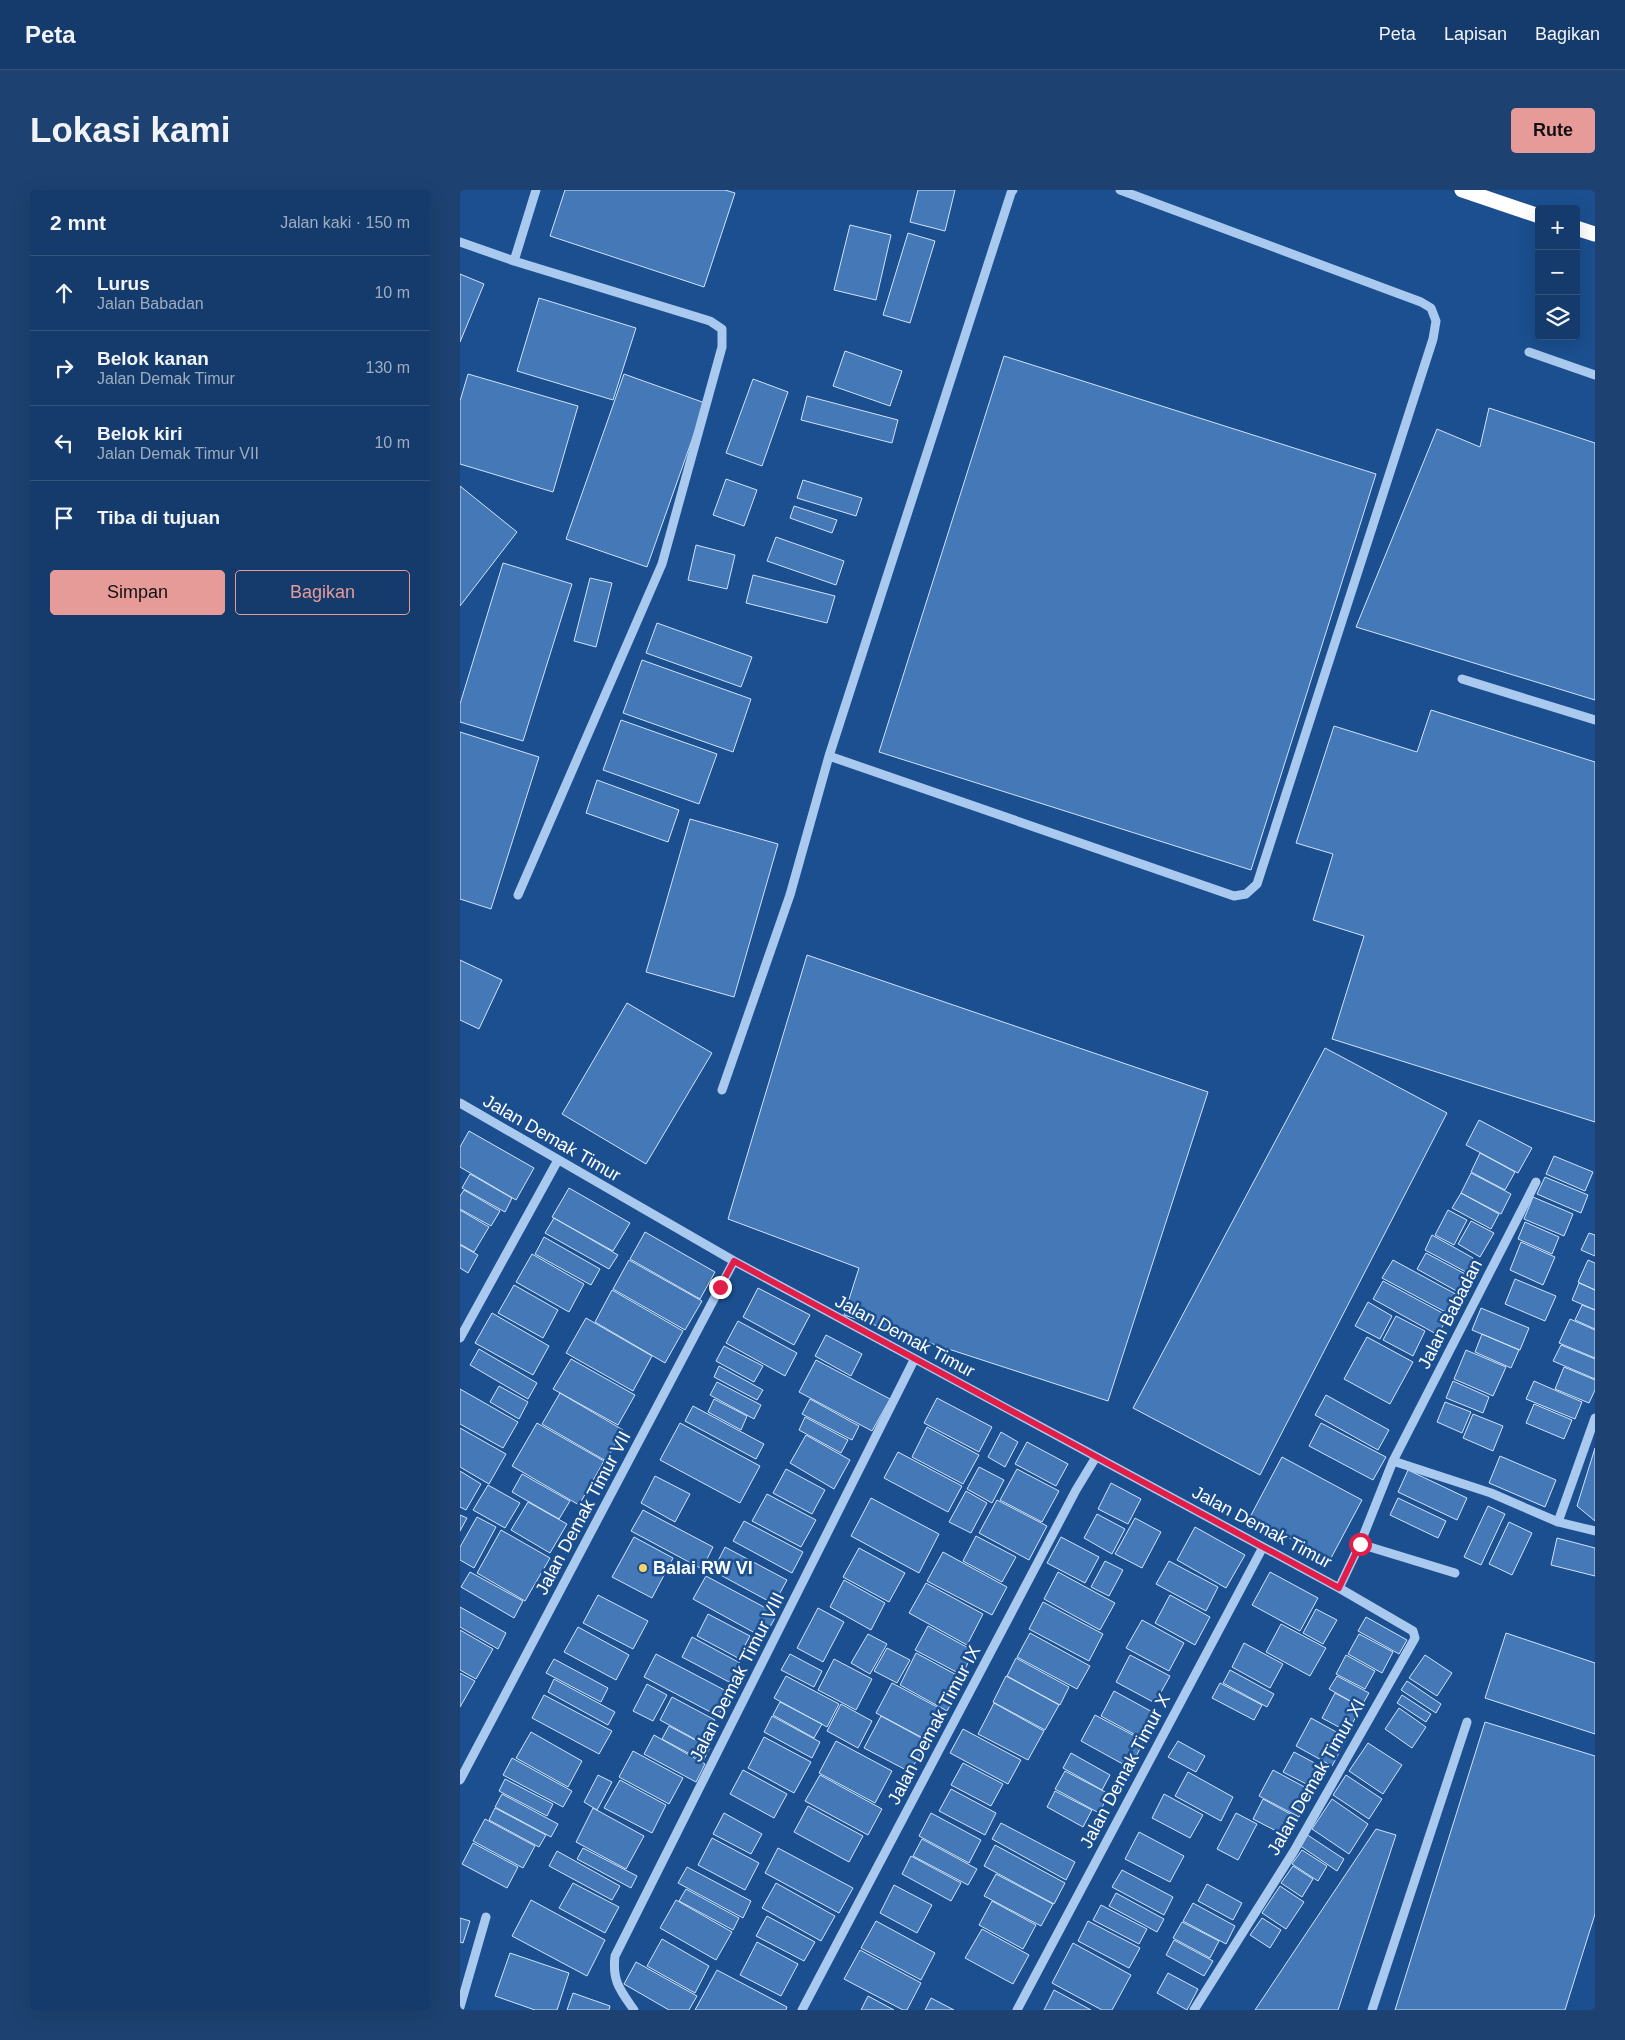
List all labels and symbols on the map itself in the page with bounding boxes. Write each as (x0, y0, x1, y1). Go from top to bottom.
street label: Jalan Demak Timur (480, 1091, 624, 1185)
street label: Jalan Babadan (1414, 1256, 1486, 1372)
route end (709, 1276, 732, 1299)
street label: Jalan Demak Timur (832, 1291, 978, 1381)
street label: Jalan Demak Timur VII (531, 1428, 635, 1598)
street label: Jalan Demak Timur (1189, 1482, 1335, 1572)
route start (1349, 1533, 1372, 1556)
place label: Balai RW VI (653, 1558, 753, 1578)
marker: Balai RW VI (637, 1562, 649, 1574)
street label: Jalan Demak Timur VIII (686, 1589, 788, 1765)
street label: Jalan Demak Timur IX (884, 1642, 984, 1808)
street label: Jalan Demak Timur X (1076, 1690, 1174, 1852)
street label: Jalan Demak Timur XI (1263, 1695, 1369, 1859)

